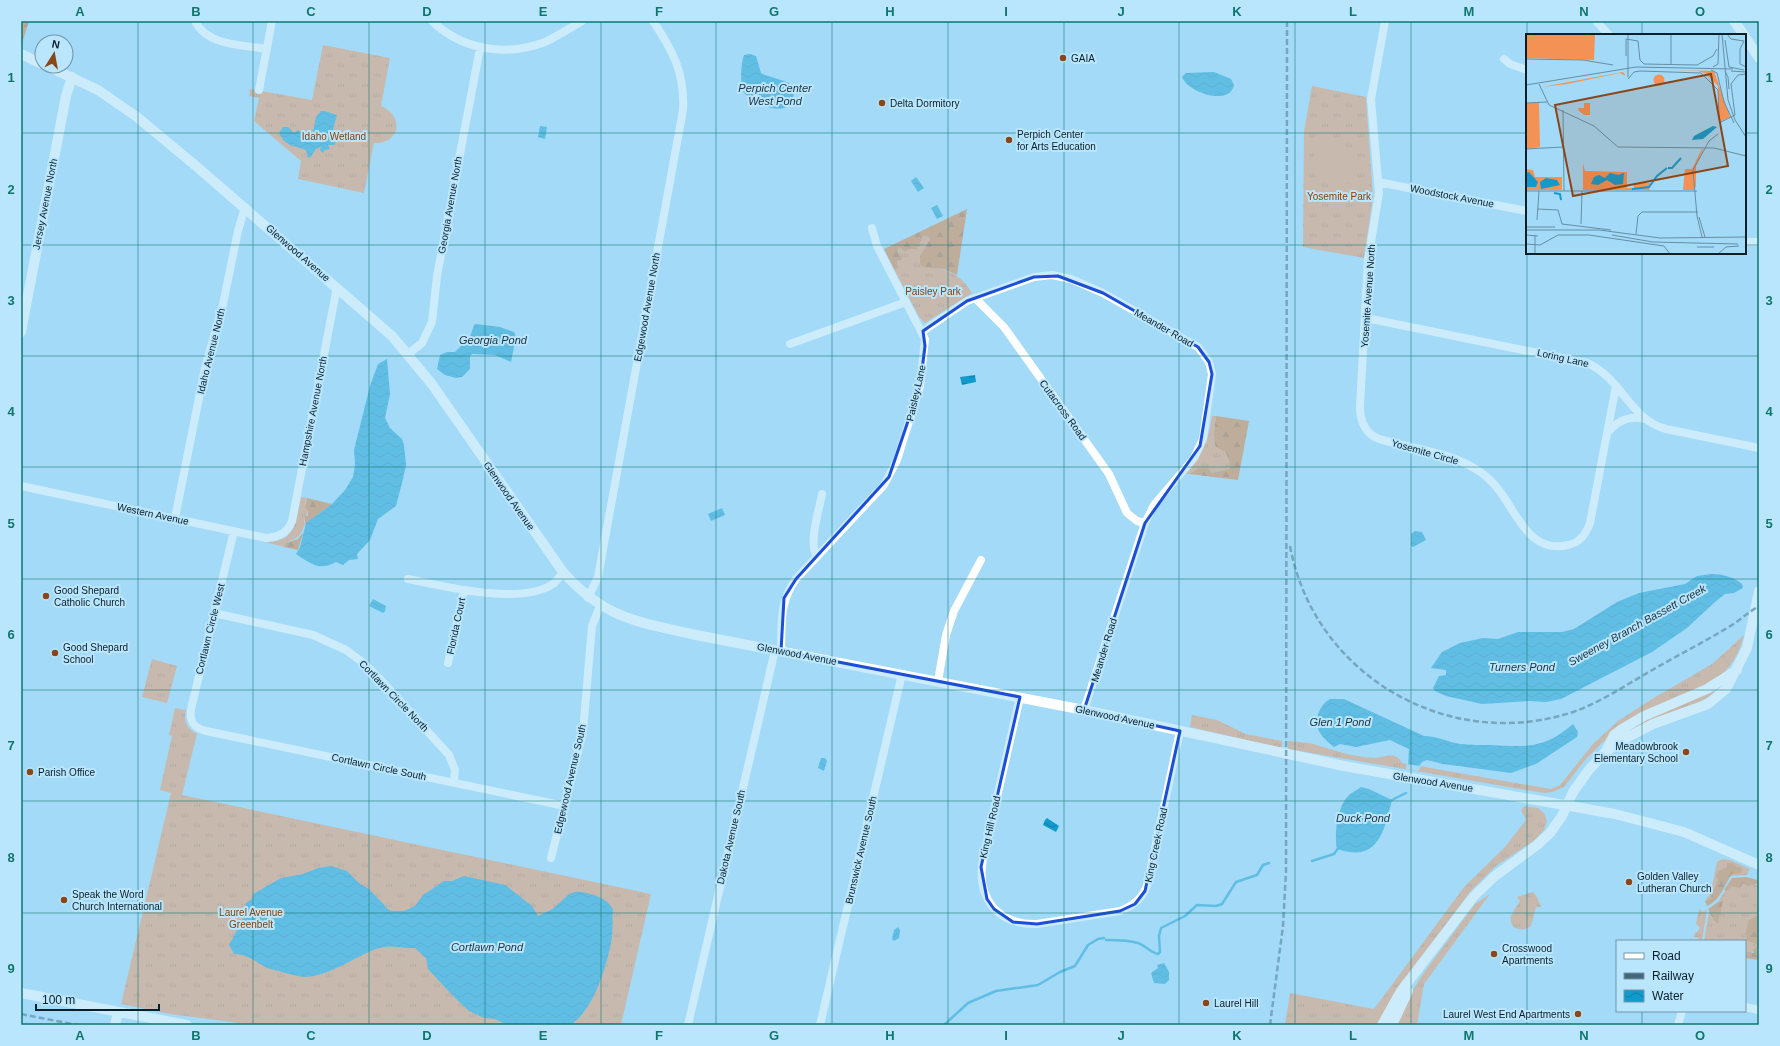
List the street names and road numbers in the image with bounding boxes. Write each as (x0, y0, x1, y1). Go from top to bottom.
street label: Georgia Avenue North (436, 155, 464, 255)
street label: Jersey Avenue North (31, 157, 59, 251)
street label: Woodstock Avenue (1409, 182, 1495, 210)
street label: Glenwood Avenue (264, 222, 332, 284)
street label: Yosemite Avenue North (1359, 244, 1377, 348)
street label: Edgewood Avenue North (632, 252, 662, 362)
street label: Idaho Avenue North (195, 307, 227, 395)
street label: Meander Road (1133, 307, 1195, 349)
street label: Loring Lane (1536, 347, 1590, 369)
street label: Hampshire Avenue North (297, 355, 329, 467)
street label: Paisley Lane (904, 363, 928, 422)
street label: Cutacross Road (1037, 378, 1089, 442)
street label: Yosemite Circle (1390, 437, 1460, 467)
street label: Glenwood Avenue (481, 460, 537, 533)
street label: Western Avenue (116, 501, 190, 527)
street label: Cortlawn Circle West (193, 582, 227, 676)
street label: Florida Court (445, 596, 467, 655)
street label: Meander Road (1089, 617, 1119, 683)
street label: Glenwood Avenue (756, 641, 838, 667)
street label: Cortlawn Circle North (357, 658, 431, 734)
street label: Glenwood Avenue (1074, 703, 1156, 731)
street label: Edgewood Avenue South (552, 723, 588, 835)
street label: Cortlawn Circle South (331, 752, 427, 782)
street label: Glenwood Avenue (1392, 770, 1474, 794)
street label: Dakota Avenue South (715, 789, 747, 885)
street label: Brunswick Avenue South (843, 795, 879, 905)
street label: King Hill Road (978, 795, 1002, 859)
street label: King Creek Road (1143, 807, 1169, 883)

